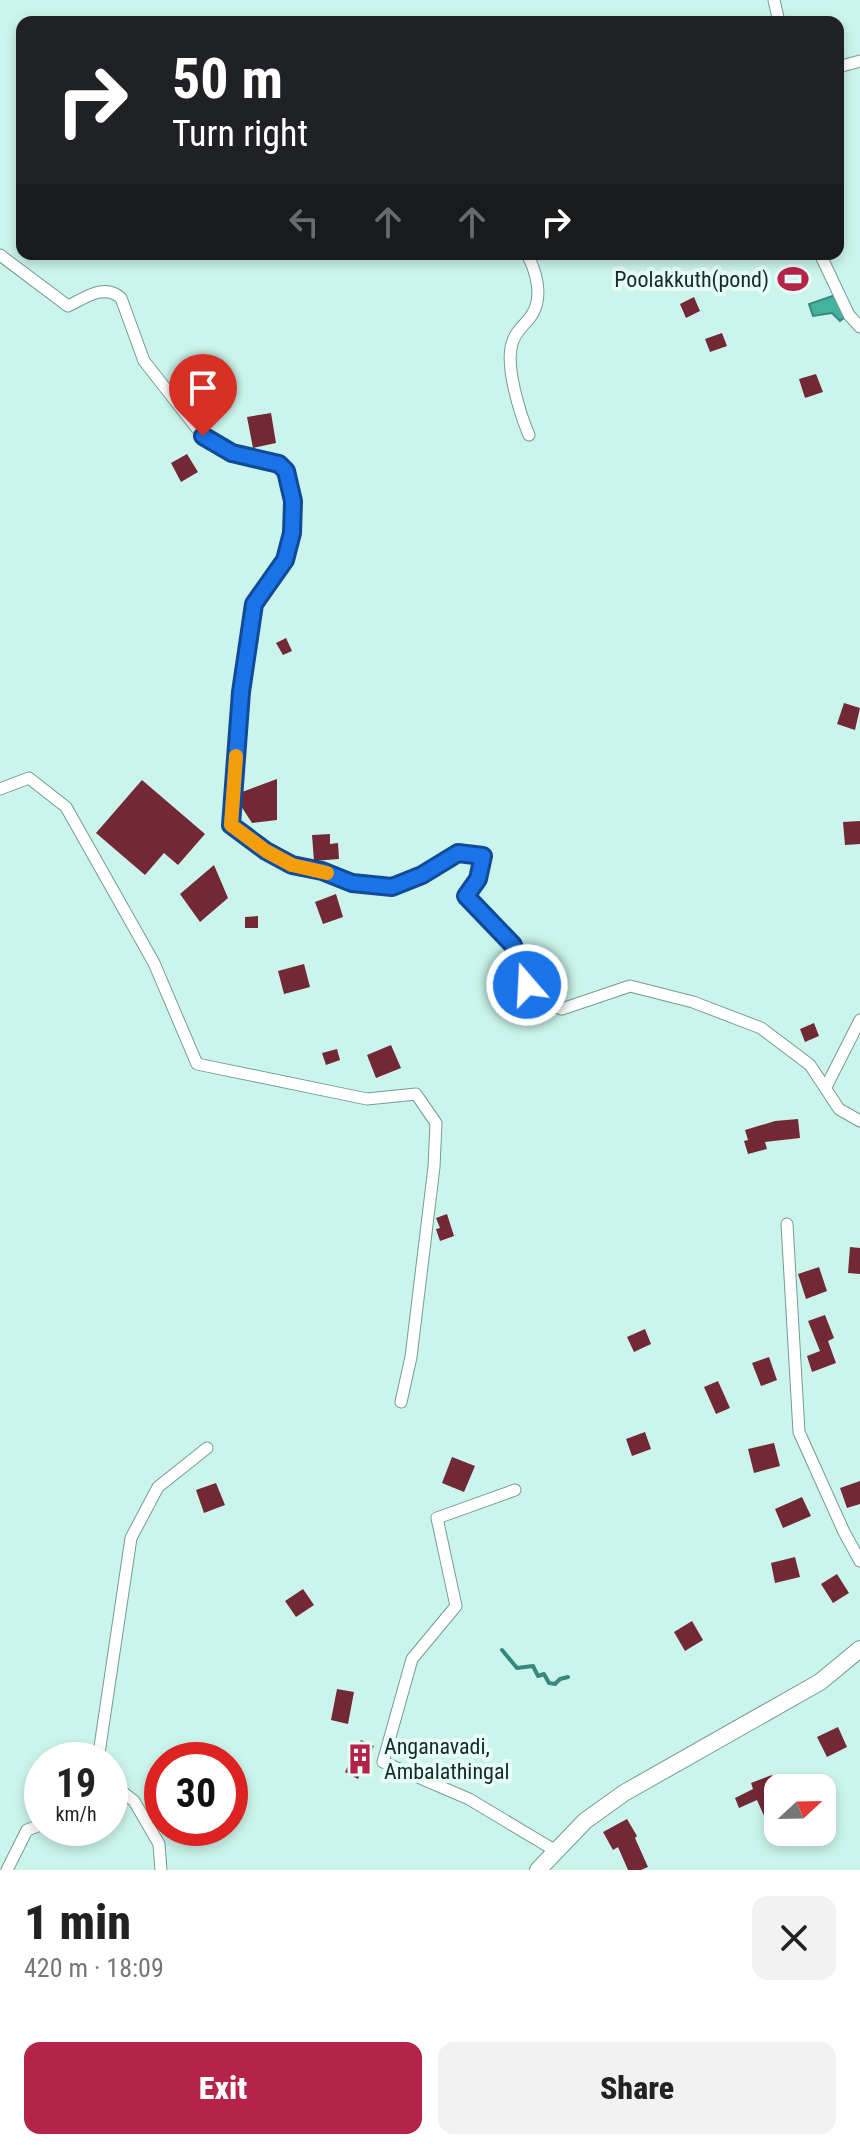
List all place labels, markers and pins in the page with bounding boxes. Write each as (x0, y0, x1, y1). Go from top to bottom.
sports icon: Poolakkuth(pond) (776, 262, 810, 296)
place label: Poolakkuth(pond) (614, 267, 769, 293)
pin (169, 354, 237, 436)
place label: Anganavadi, Ambalathingal (384, 1734, 510, 1784)
building icon: Anganavadi, Ambalathingal (343, 1742, 377, 1776)

